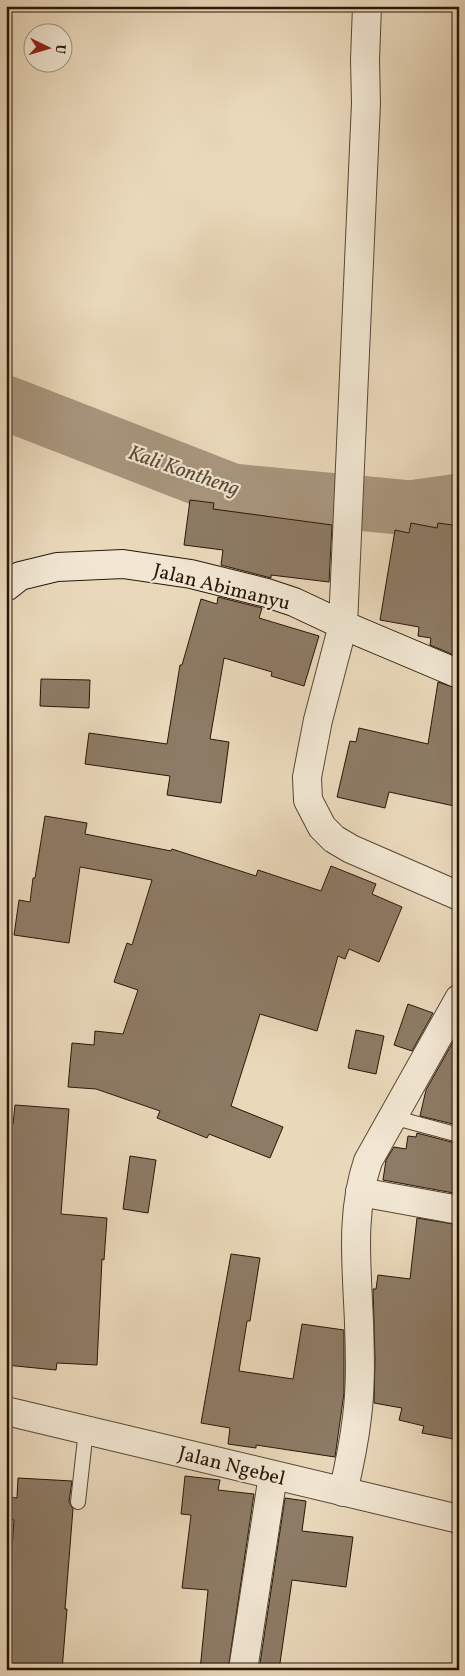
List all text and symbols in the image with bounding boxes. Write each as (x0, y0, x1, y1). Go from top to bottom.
north arrow (22, 22, 72, 72)
text: U (50, 43, 69, 55)
water label: Kali Kontheng (124, 439, 243, 504)
street label: Jalan Abimanyu (150, 557, 293, 619)
street label: Jalan Ngebel (175, 1440, 288, 1494)

